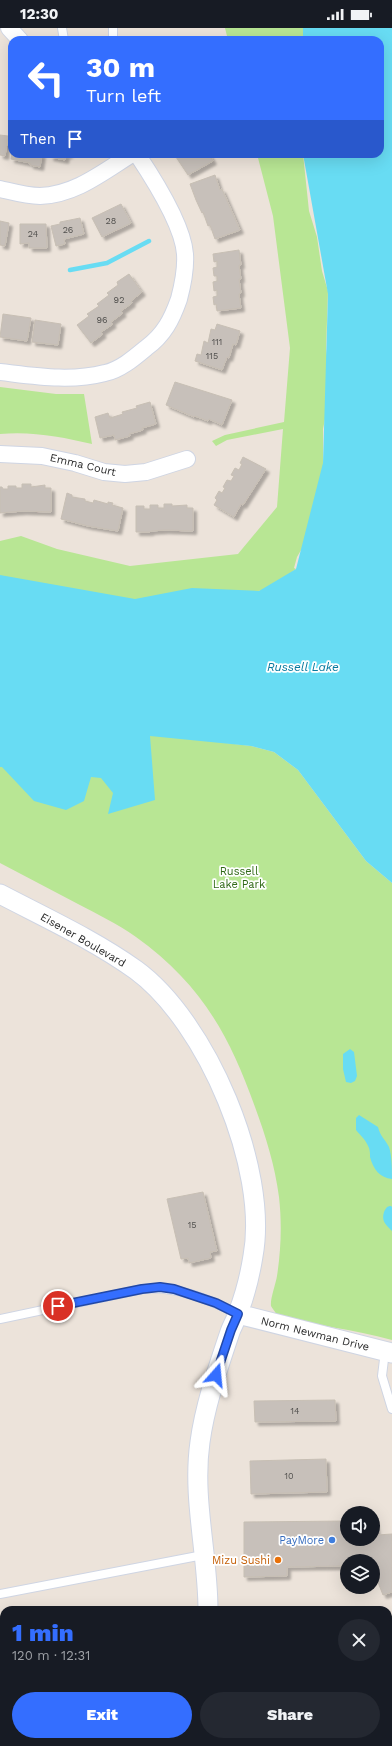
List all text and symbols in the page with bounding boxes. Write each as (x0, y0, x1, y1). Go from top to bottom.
text: 12:30 (20, 5, 59, 23)
text: 30 m (86, 51, 155, 84)
icon: left (20, 52, 72, 104)
text: Turn left (86, 85, 161, 106)
icon: arrive (64, 128, 86, 150)
text: Then (20, 130, 56, 148)
house number: 28 (106, 216, 116, 226)
house number: 26 (63, 225, 73, 235)
house number: 24 (28, 229, 39, 239)
house number: 92 (114, 295, 124, 305)
house number: 96 (96, 315, 108, 325)
house number: 111 (212, 337, 222, 347)
house number: 115 (206, 351, 218, 361)
street label: Emma Court (49, 451, 118, 479)
water label: Russell Lake (267, 660, 339, 674)
park label: Russell Lake Park (213, 865, 265, 891)
street label: Eisener Boulevard (38, 910, 128, 970)
house number: 15 (188, 1220, 196, 1230)
pin (41, 1289, 75, 1323)
icon: arrive (47, 1295, 69, 1317)
street label: Norm Newman Drive (259, 1314, 371, 1354)
position arrow (195, 1354, 237, 1396)
house number: 14 (290, 1406, 300, 1416)
house number: 10 (284, 1471, 294, 1481)
map controls (340, 1506, 380, 1594)
button: sound (340, 1506, 380, 1546)
place label: PayMore (279, 1534, 324, 1547)
marker: PayMore (327, 1535, 337, 1545)
place label: Mizu Sushi (212, 1554, 270, 1567)
button: layers (340, 1554, 380, 1594)
marker: Mizu Sushi (273, 1555, 283, 1565)
text: 1 min (12, 1619, 74, 1647)
button: close (338, 1619, 380, 1661)
text: 120 m · 12:31 (12, 1648, 90, 1663)
button: Exit (12, 1692, 192, 1738)
button: Share (200, 1692, 380, 1738)

